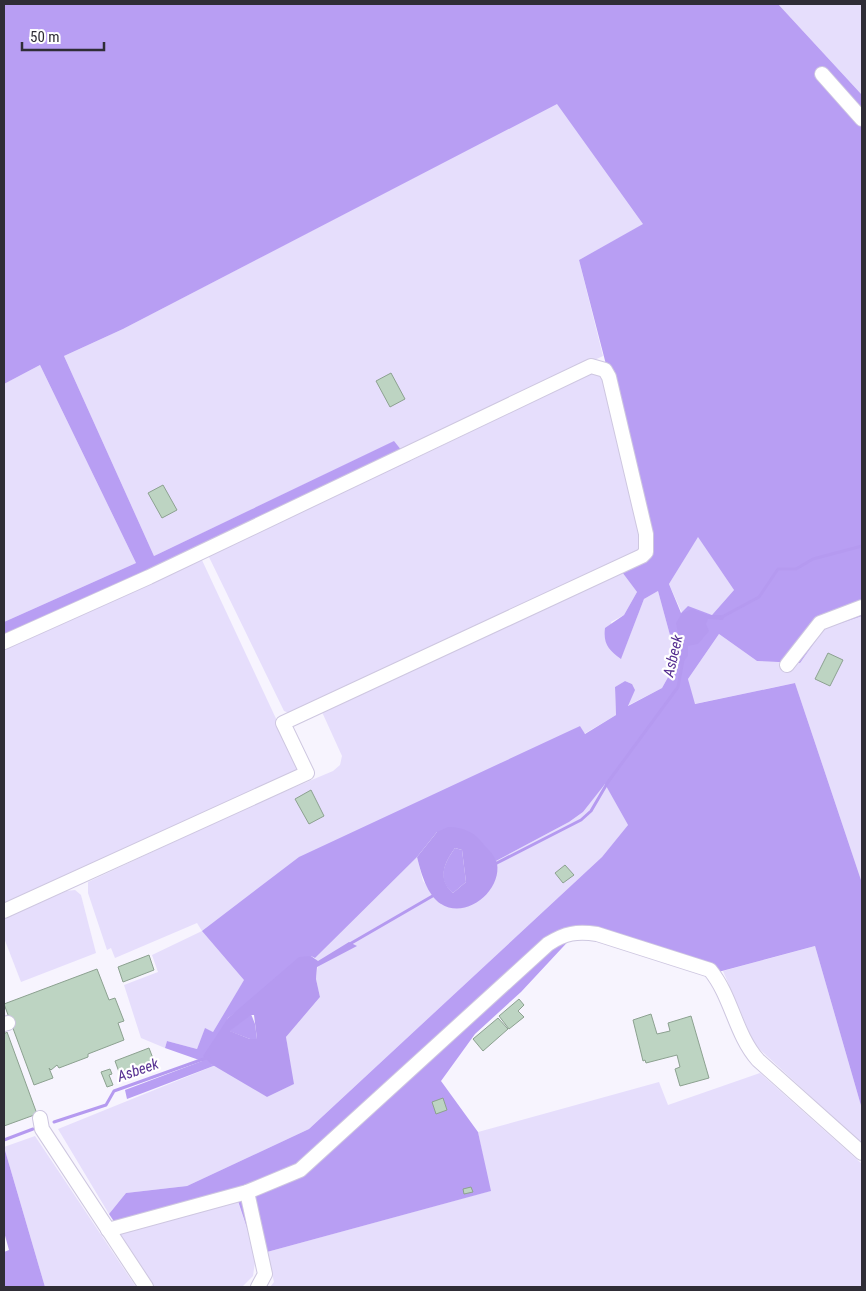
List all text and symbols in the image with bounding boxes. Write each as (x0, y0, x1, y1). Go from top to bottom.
scale bar (22, 20, 105, 52)
text: 50 m (30, 28, 60, 46)
water label: Asbeek (659, 633, 687, 680)
water label: Asbeek (114, 1054, 161, 1086)

